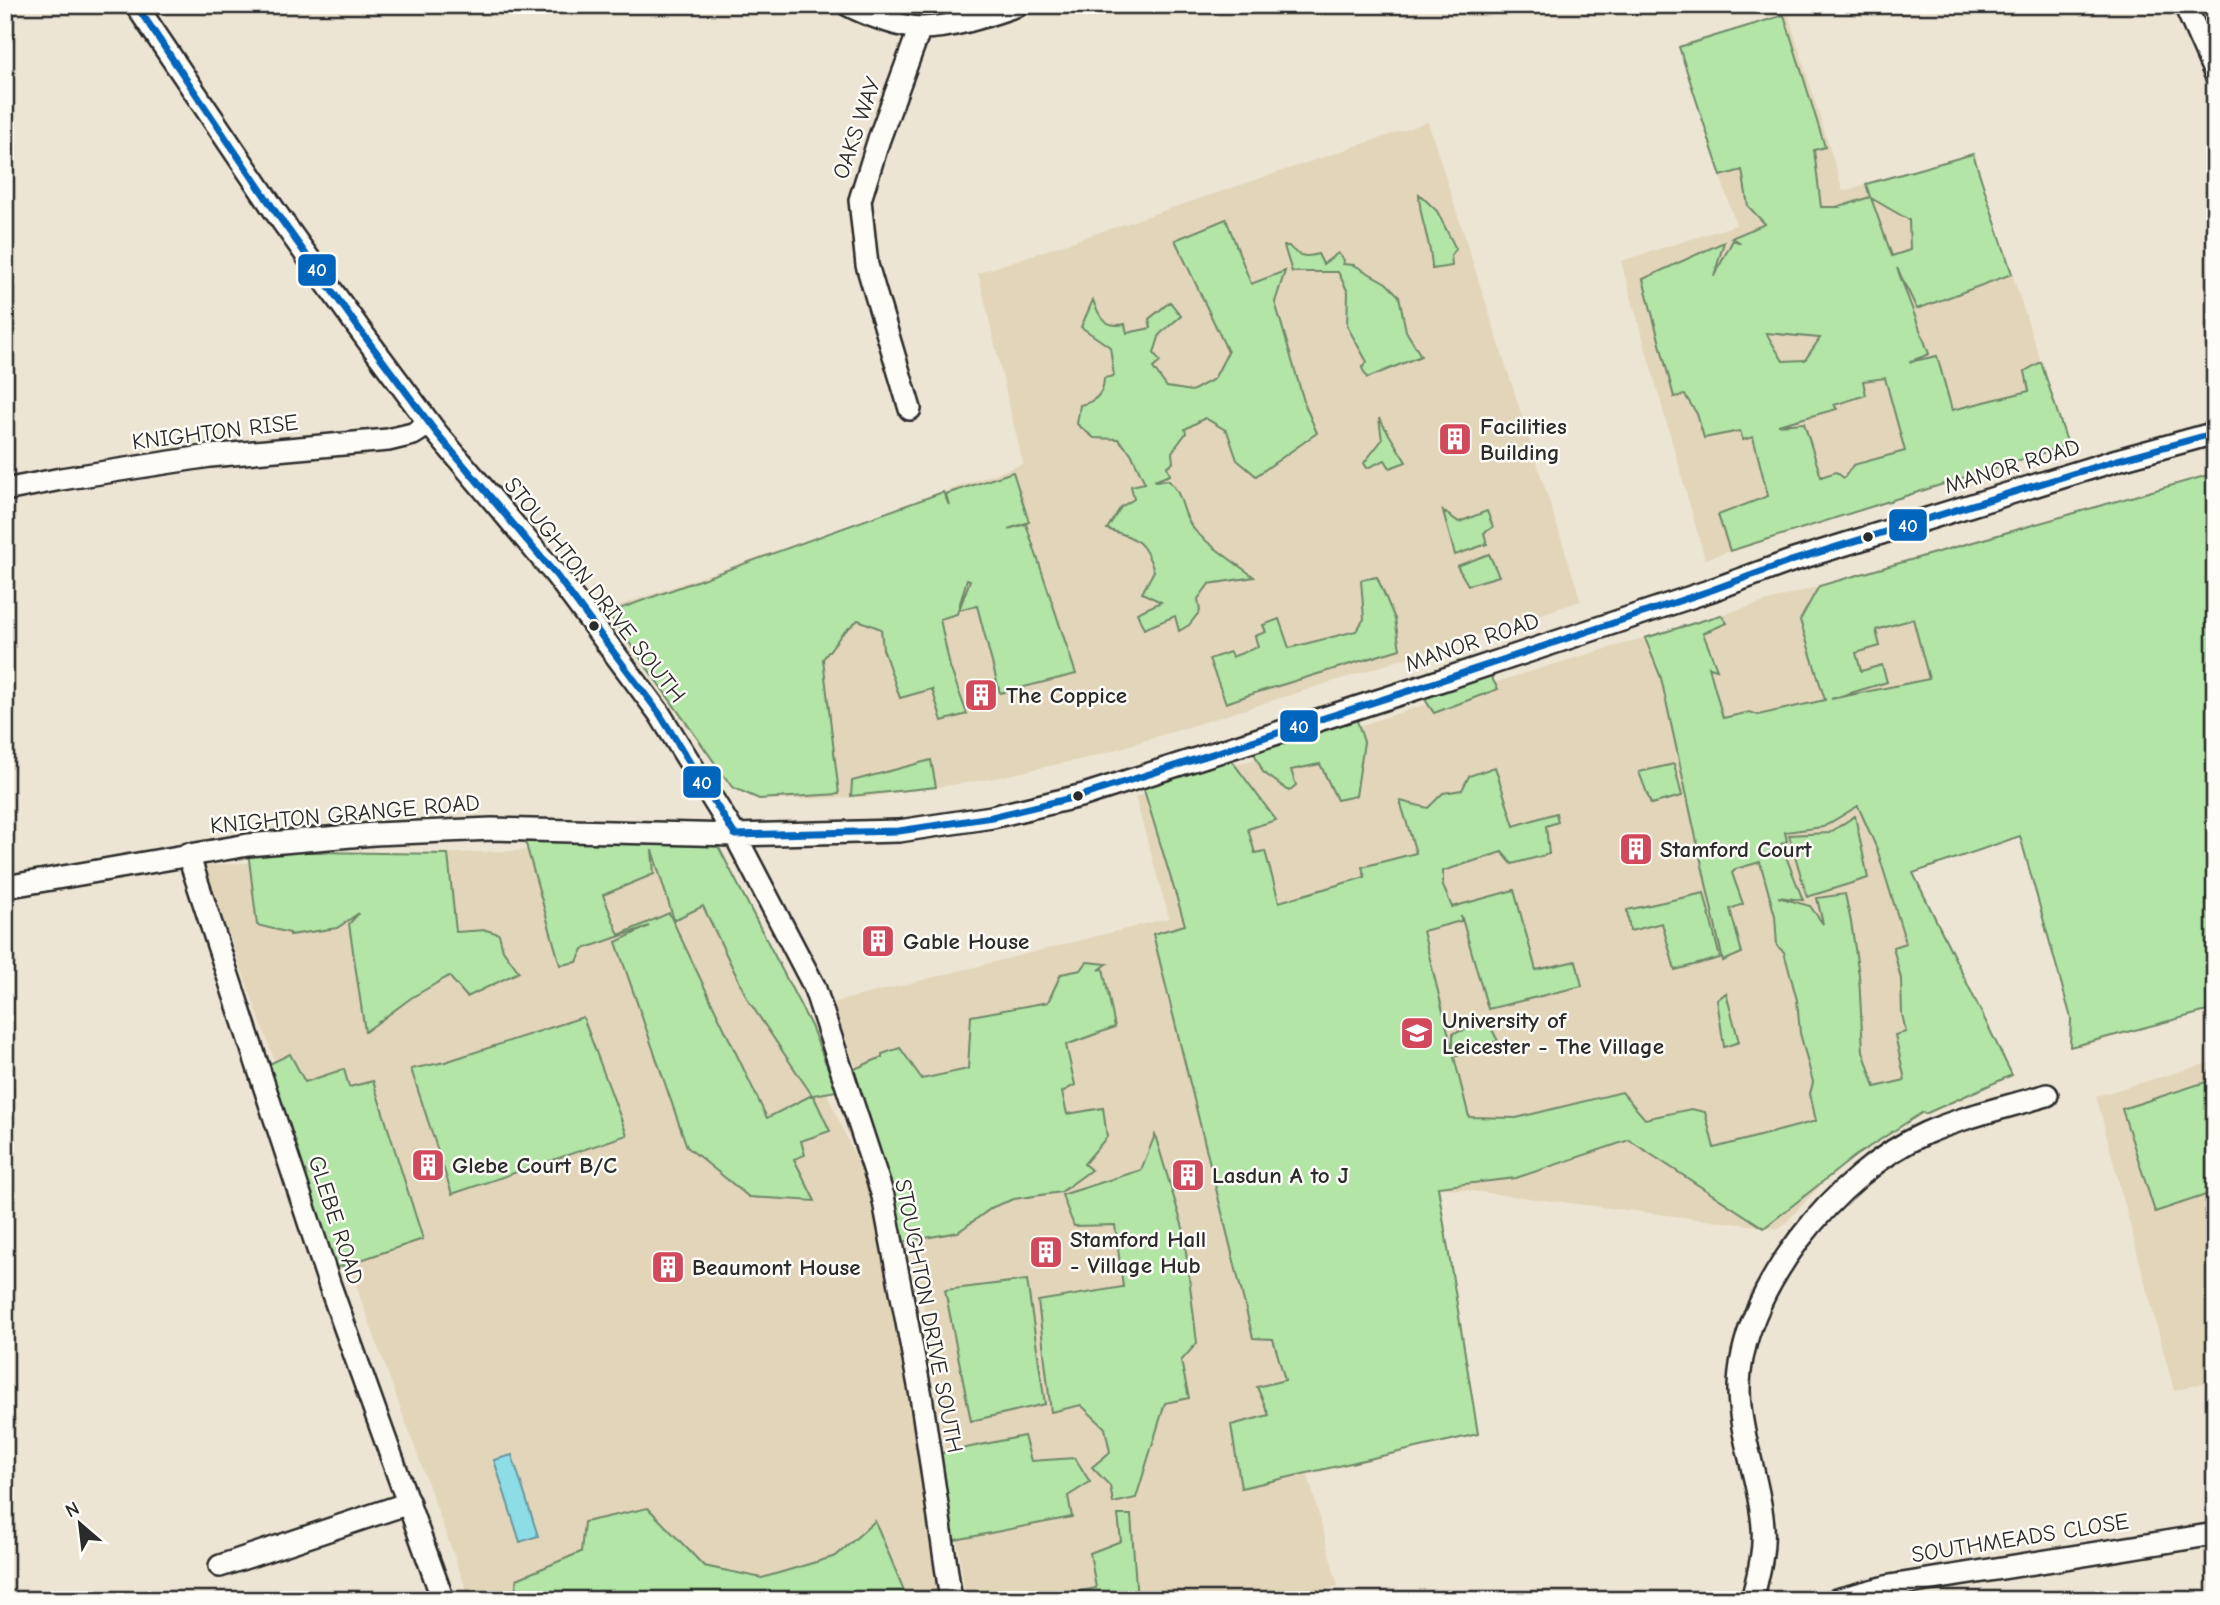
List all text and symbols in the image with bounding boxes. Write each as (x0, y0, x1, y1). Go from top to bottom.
street label: OAKS WAY (827, 73, 887, 182)
line badge: 40 (297, 253, 337, 287)
text: 40 (307, 259, 327, 281)
street label: KNIGHTON RISE (130, 408, 300, 456)
place label: Facilities Building (1480, 413, 1567, 466)
building icon: Facilities Building (1436, 420, 1474, 458)
street label: MANOR ROAD (1941, 433, 2083, 499)
street label: STOUGHTON DRIVE SOUTH (499, 472, 691, 708)
line badge: 40 (1888, 508, 1928, 542)
text: 40 (1898, 515, 1918, 537)
unlabelled marker (1861, 530, 1875, 544)
street label: MANOR ROAD (1401, 606, 1543, 678)
unlabelled marker (587, 619, 601, 633)
building icon: The Coppice (962, 676, 1000, 714)
place label: The Coppice (1006, 682, 1127, 709)
line badge: 40 (1279, 709, 1319, 743)
text: 40 (1289, 716, 1309, 738)
line badge: 40 (682, 765, 722, 799)
text: 40 (692, 772, 712, 794)
street label: KNIGHTON GRANGE ROAD (209, 789, 481, 839)
unlabelled marker (1071, 789, 1085, 803)
building icon: Stamford Court (1617, 830, 1655, 868)
place label: Stamford Court (1660, 836, 1812, 863)
building icon: Gable House (859, 922, 897, 960)
place label: Gable House (903, 928, 1029, 955)
place label: University of Leicester - The Village (1442, 1007, 1664, 1060)
school or university icon: University of Leicester - The Village (1398, 1014, 1436, 1052)
building icon: Glebe Court B/C (409, 1146, 447, 1184)
street label: GLEBE ROAD (302, 1152, 370, 1288)
place label: Glebe Court B/C (452, 1152, 617, 1179)
building icon: Lasdun A to J (1169, 1156, 1207, 1194)
place label: Lasdun A to J (1212, 1162, 1349, 1189)
street label: STOUGHTON DRIVE SOUTH (889, 1177, 969, 1455)
place label: Stamford Hall - Village Hub (1070, 1226, 1206, 1279)
building icon: Stamford Hall - Village Hub (1027, 1233, 1065, 1271)
building icon: Beaumont House (649, 1248, 687, 1286)
place label: Beaumont House (692, 1254, 861, 1281)
north arrow (46, 1490, 116, 1560)
text: N (62, 1497, 83, 1522)
street label: SOUTHMEADS CLOSE (1909, 1507, 2131, 1569)

